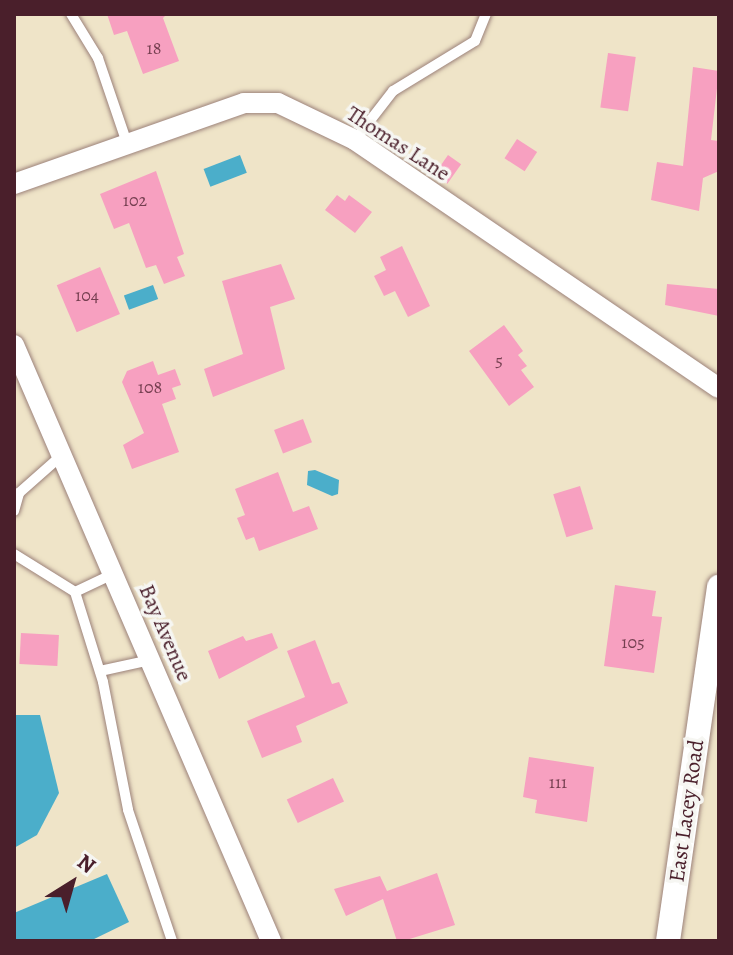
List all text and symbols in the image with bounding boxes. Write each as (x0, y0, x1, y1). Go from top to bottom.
house number: 18 (147, 37, 161, 59)
street label: Thomas Lane (341, 101, 455, 187)
house number: 102 (123, 189, 147, 211)
house number: 104 (75, 284, 99, 306)
house number: 5 (495, 349, 503, 371)
house number: 108 (138, 376, 162, 398)
street label: Bay Avenue (133, 581, 197, 685)
house number: 105 (621, 631, 645, 653)
street label: East Lacey Road (664, 738, 710, 884)
house number: 111 (549, 771, 567, 793)
north arrow (32, 843, 112, 923)
text: N (71, 847, 102, 881)

